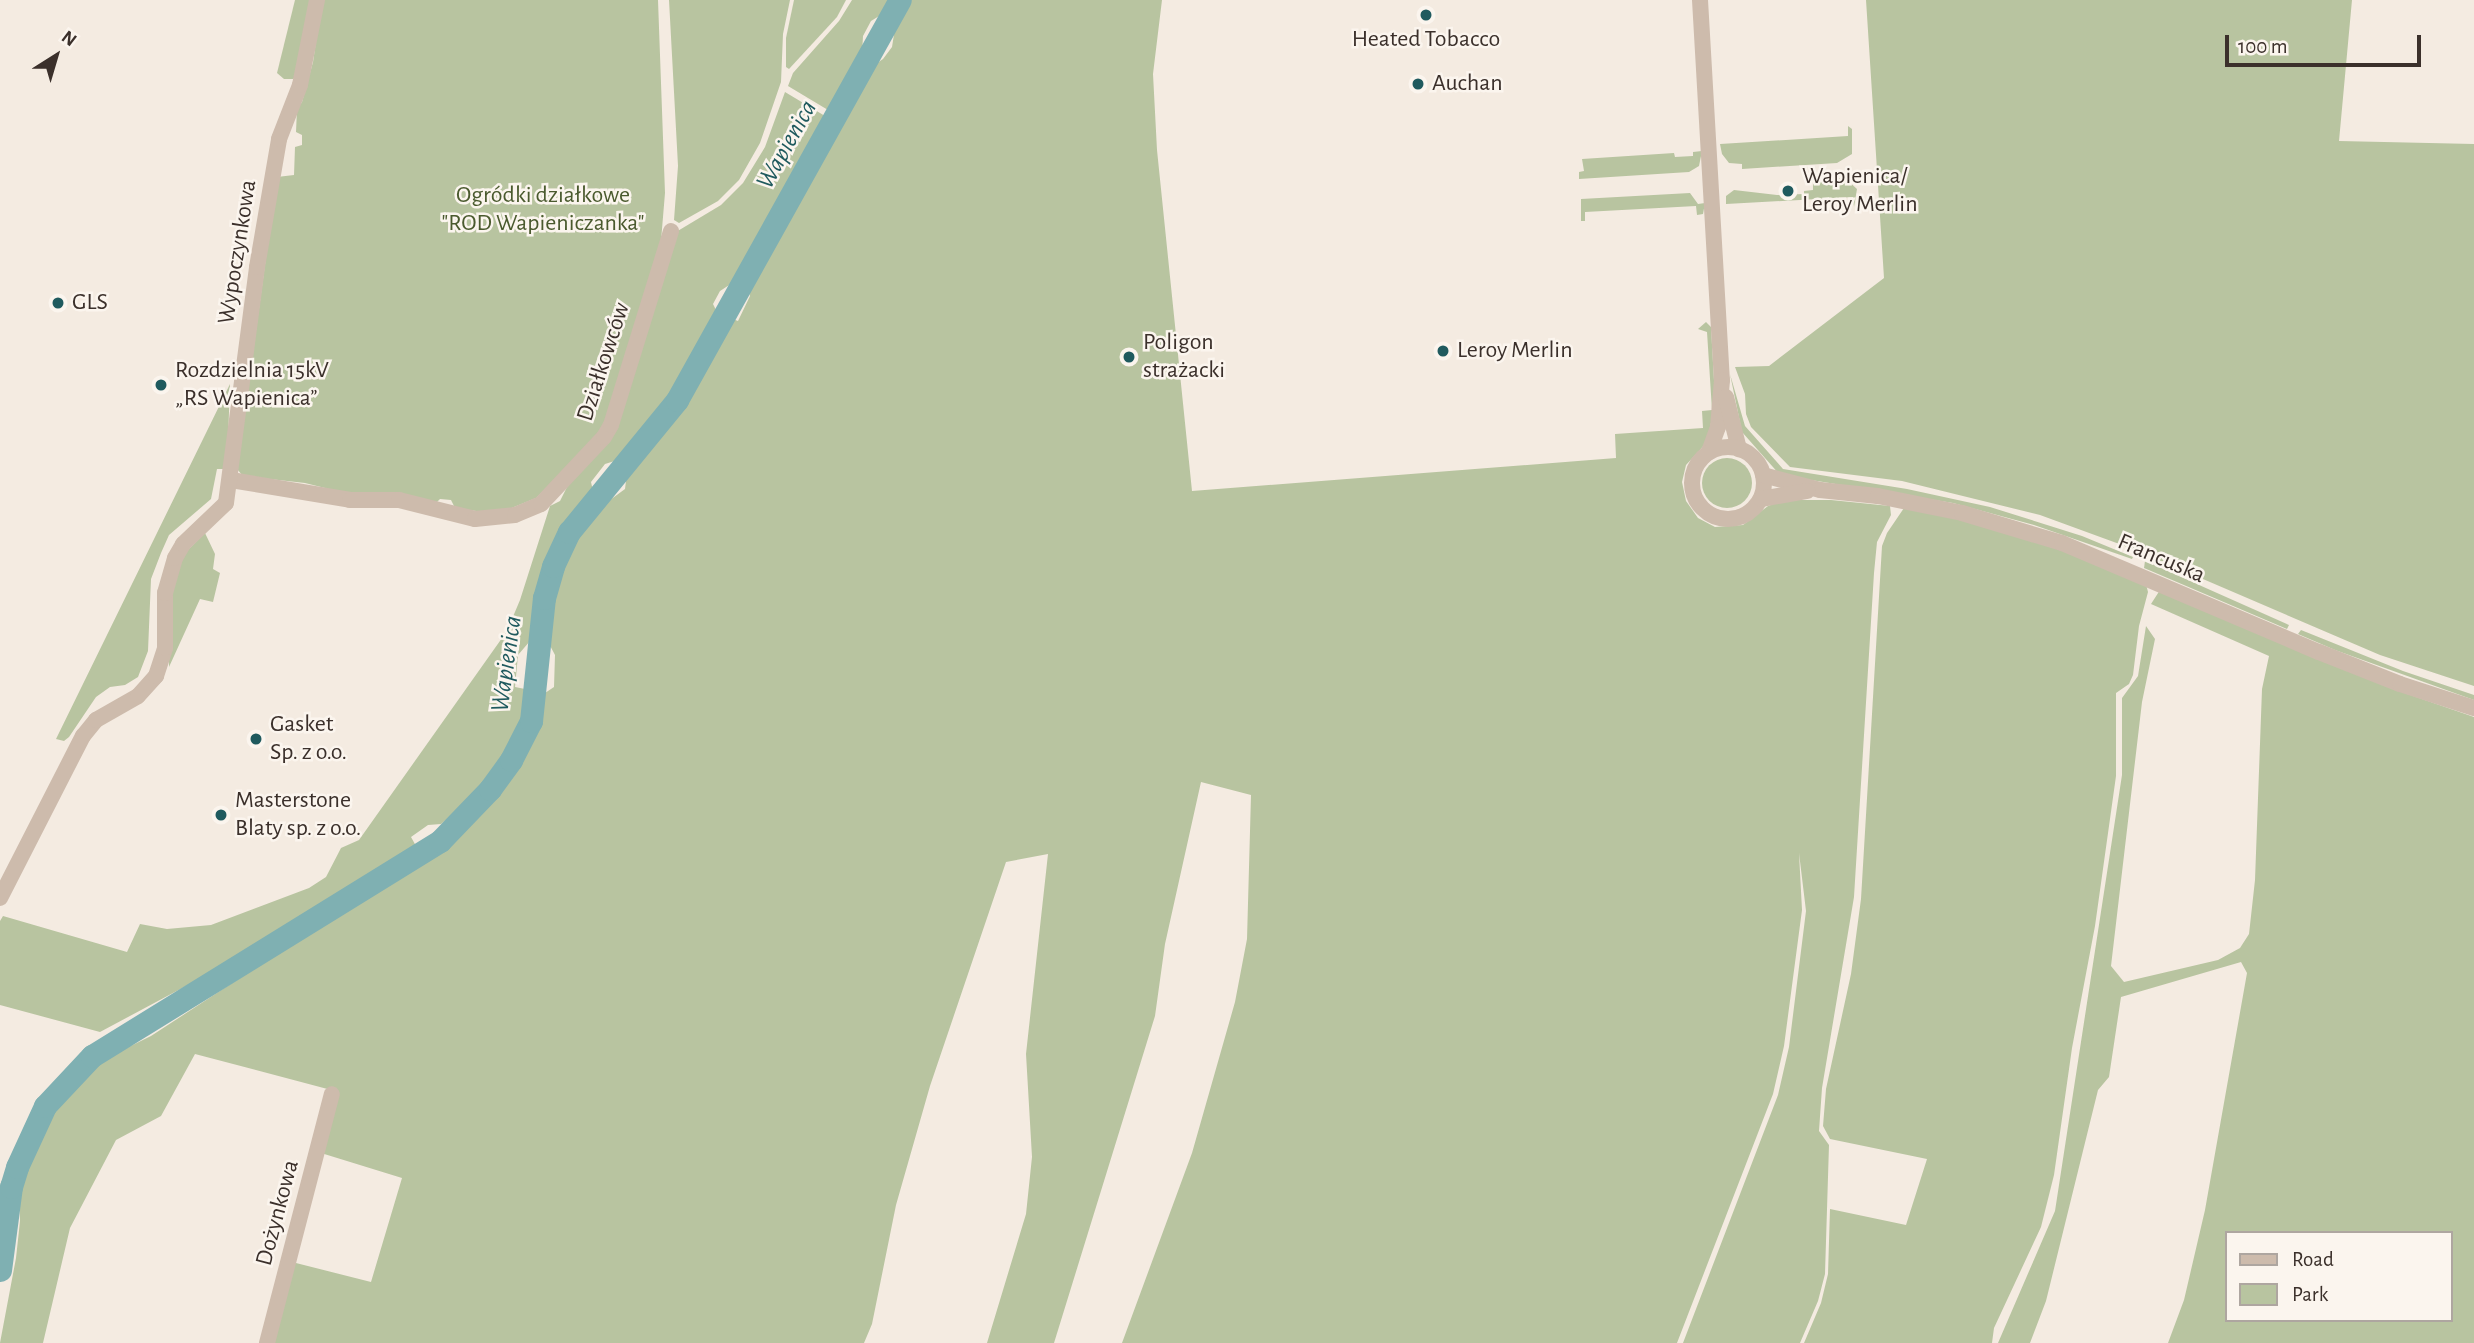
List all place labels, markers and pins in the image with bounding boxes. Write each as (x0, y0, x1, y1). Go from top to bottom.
marker: Heated Tobacco (1418, 7, 1434, 23)
place label: Heated Tobacco (1352, 26, 1500, 54)
place label: Auchan (1432, 70, 1503, 98)
marker: Auchan (1410, 76, 1426, 92)
place label: Wapienica/ Leroy Merlin (1802, 163, 1918, 219)
marker: Wapienica/ Leroy Merlin (1780, 183, 1796, 199)
place label: GLS (72, 289, 108, 317)
marker: GLS (50, 295, 66, 311)
place label: Poligon strażacki (1143, 329, 1225, 385)
place label: Leroy Merlin (1457, 337, 1573, 365)
marker: Leroy Merlin (1435, 343, 1451, 359)
marker: Poligon strażacki (1121, 349, 1137, 365)
place label: Rozdzielnia 15kV „RS Wapienica” (175, 357, 329, 413)
marker: Rozdzielnia 15kV „RS Wapienica” (153, 377, 169, 393)
place label: Gasket Sp. z o.o. (270, 711, 347, 767)
marker: Gasket Sp. z o.o. (248, 731, 264, 747)
place label: Masterstone Blaty sp. z o.o. (235, 787, 361, 843)
marker: Masterstone Blaty sp. z o.o. (213, 807, 229, 823)

